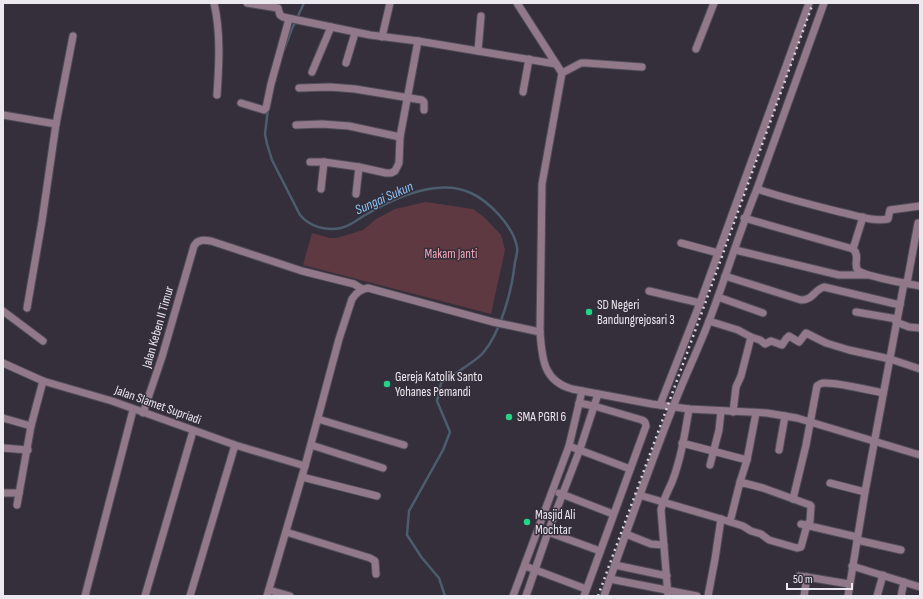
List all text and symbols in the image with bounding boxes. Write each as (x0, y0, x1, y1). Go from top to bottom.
water label: Sungai Sukun (352, 178, 416, 218)
park label: Makam Janti (425, 246, 477, 262)
street label: Jalan Keben II Timur (138, 284, 177, 371)
place label: SD Negeri Bandungrejosari 3 (597, 297, 675, 328)
marker: SD Negeri Bandungrejosari 3 (584, 307, 594, 317)
place label: Gereja Katolik Santo Yohanes Pemandi (395, 369, 483, 400)
marker: Gereja Katolik Santo Yohanes Pemandi (382, 379, 392, 389)
street label: Jalan Slamet Supriadi (112, 382, 203, 428)
place label: SMA PGRI 6 (517, 409, 567, 425)
marker: SMA PGRI 6 (504, 412, 514, 422)
place label: Masjid Ali Mochtar (535, 507, 575, 538)
marker: Masjid Ali Mochtar (522, 517, 532, 527)
scale bar (787, 565, 852, 591)
text: 50 m (793, 572, 813, 587)

